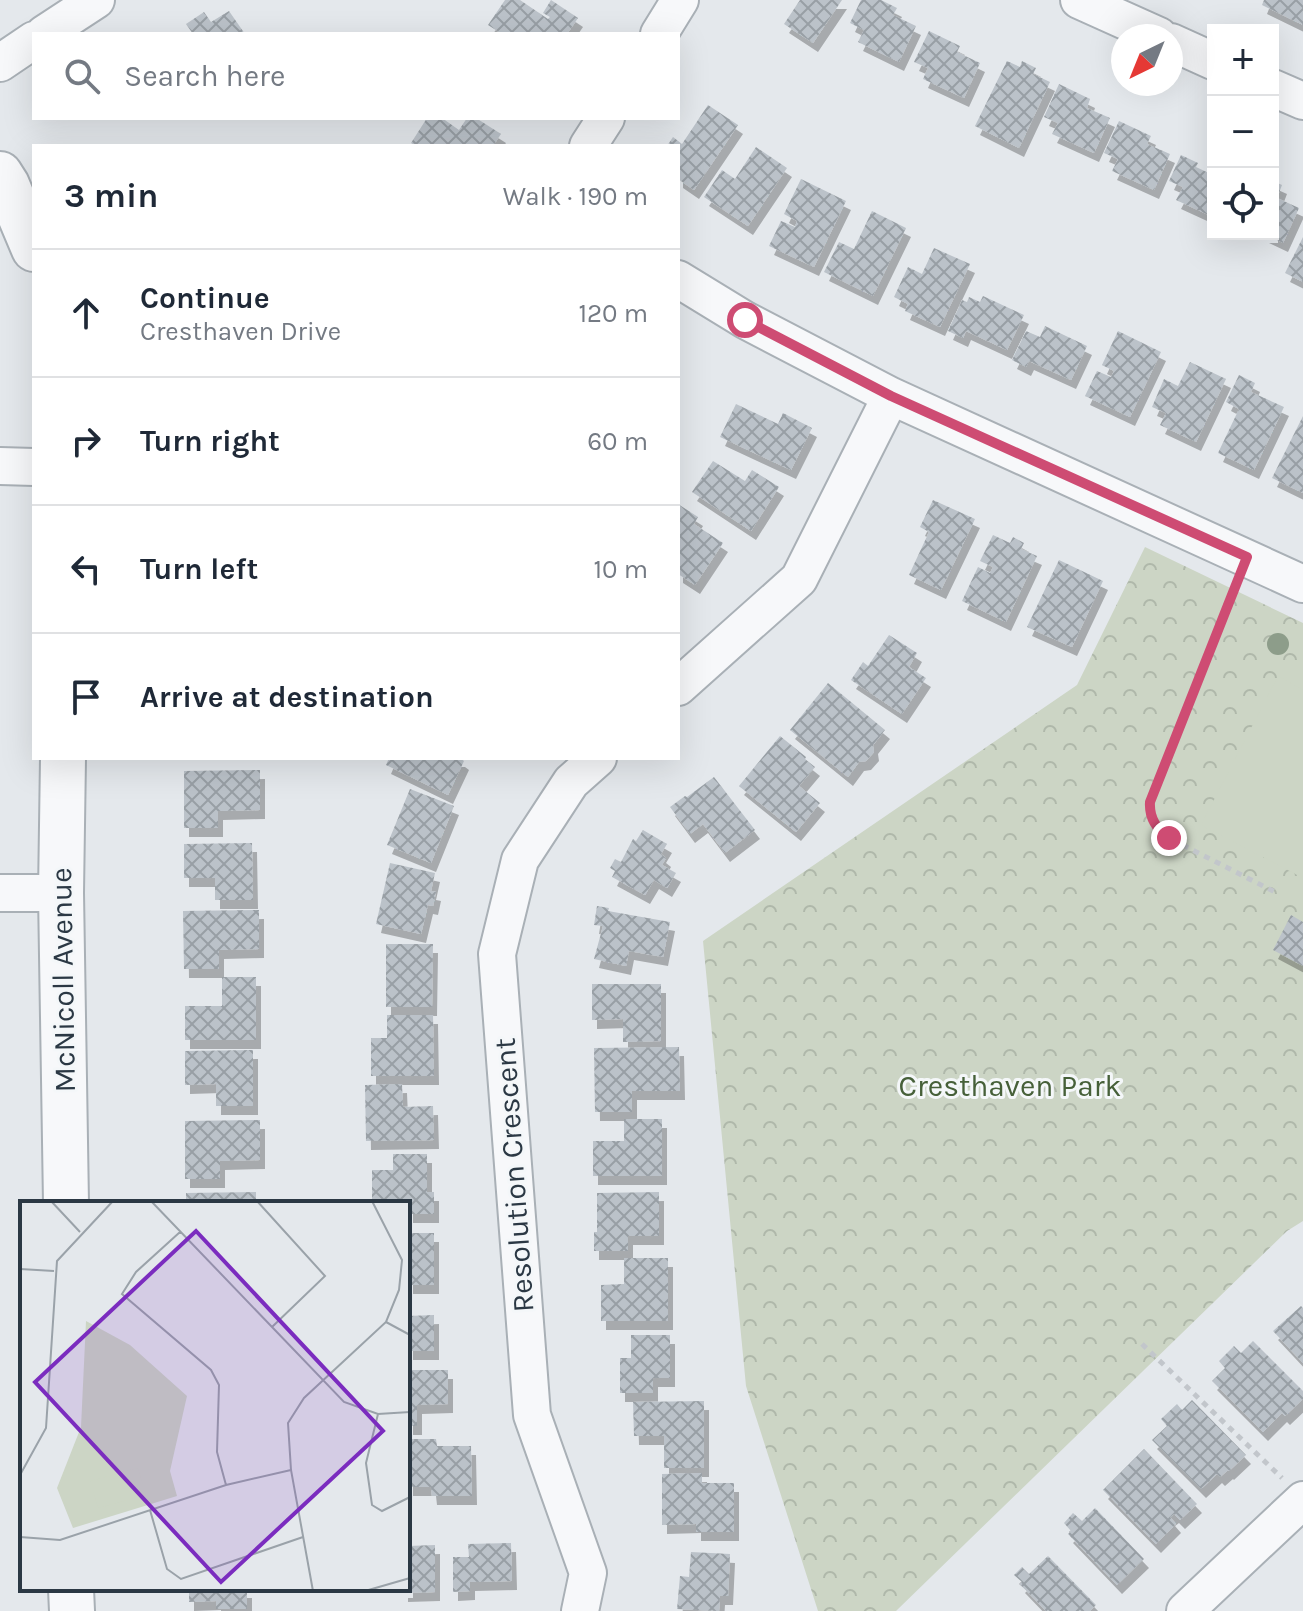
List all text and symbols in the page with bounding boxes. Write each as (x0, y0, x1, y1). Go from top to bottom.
north arrow (1111, 24, 1183, 96)
map controls (1207, 24, 1279, 240)
button: + (1207, 24, 1279, 96)
search box (32, 32, 680, 120)
icon: search (60, 54, 104, 98)
text: Search here (124, 58, 285, 94)
button: − (1207, 96, 1279, 168)
button: locate (1207, 168, 1279, 240)
text: 3 min (64, 176, 158, 216)
text: Walk · 190 m (503, 181, 648, 212)
text: Continue (140, 280, 270, 316)
icon: ahead (64, 291, 108, 335)
text: 120 m (578, 298, 648, 329)
route start (727, 302, 763, 338)
text: Cresthaven Drive (140, 316, 341, 347)
icon: right (64, 419, 108, 463)
text: Turn right (140, 423, 280, 459)
text: 60 m (587, 426, 648, 457)
icon: left (64, 547, 108, 591)
text: Turn left (140, 551, 258, 587)
text: 10 m (593, 554, 648, 585)
icon: arrive (64, 675, 108, 719)
text: Arrive at destination (140, 679, 434, 715)
route end (1151, 820, 1187, 856)
street label: McNicoll Avenue (43, 867, 83, 1093)
street label: Resolution Crescent (486, 1037, 542, 1313)
park label: Cresthaven Park (899, 1068, 1121, 1104)
inset map (20, 1201, 410, 1591)

